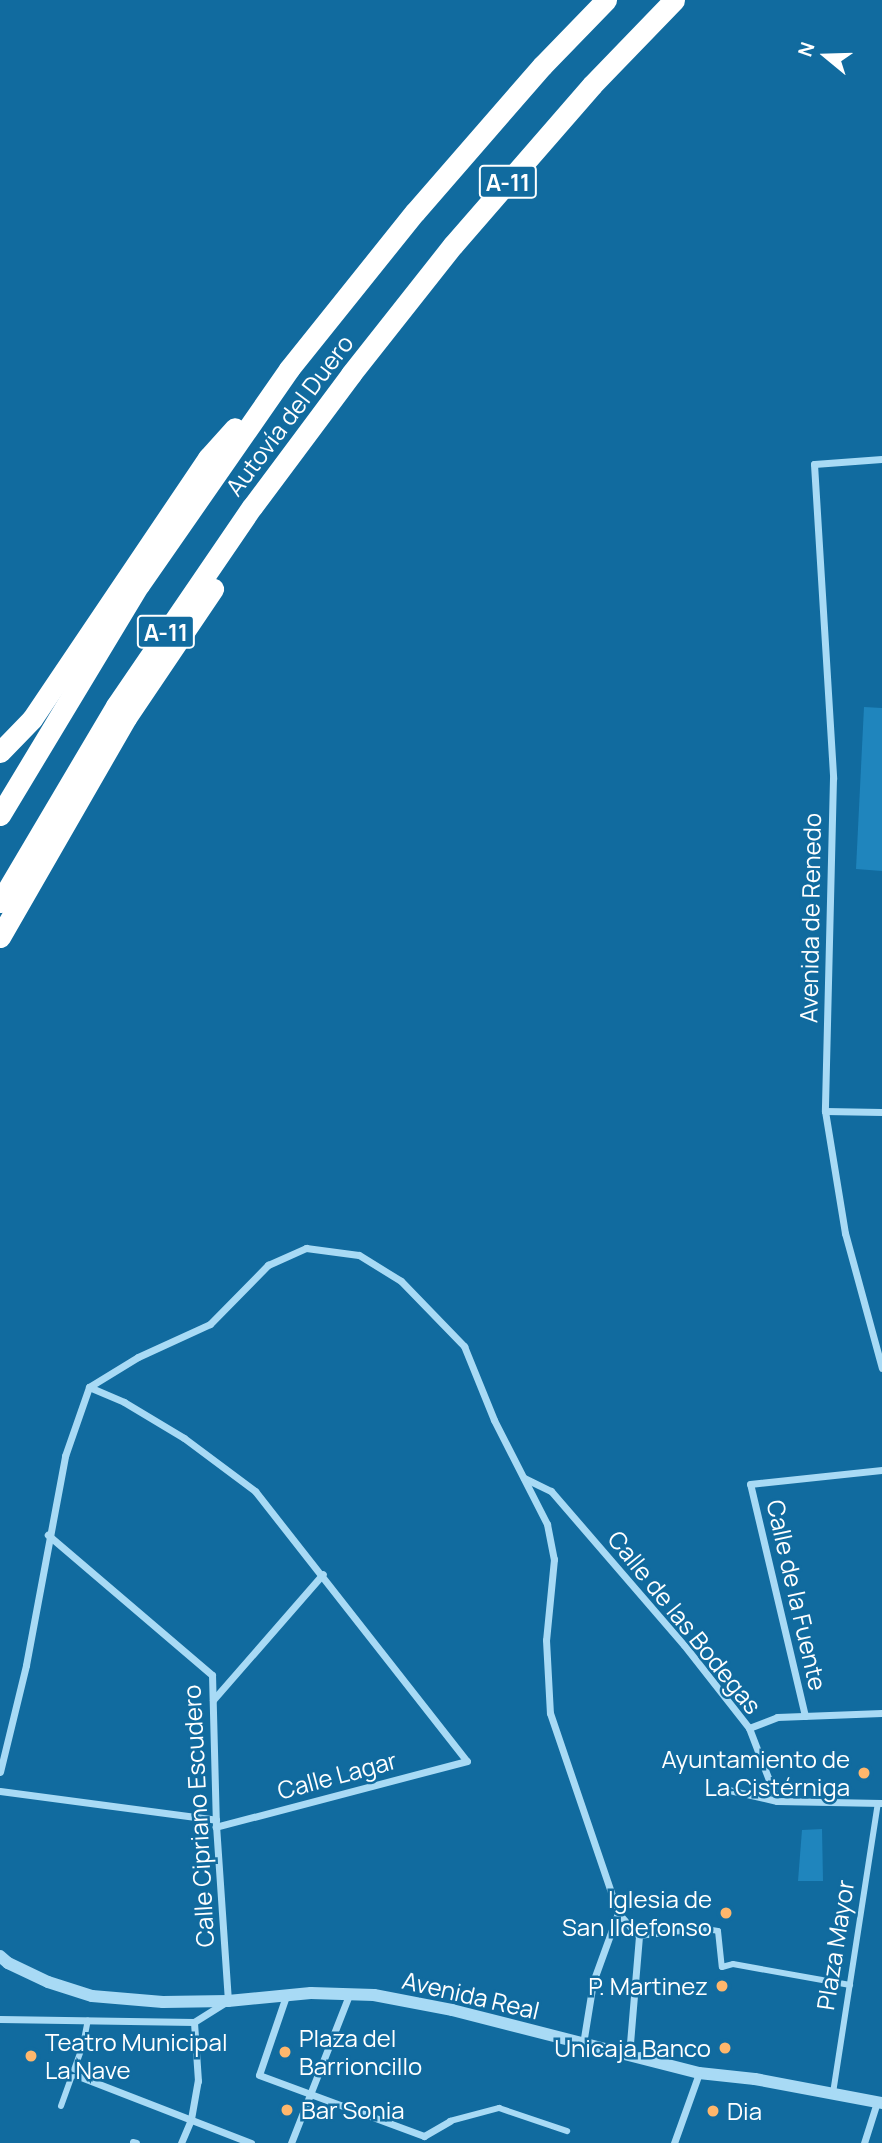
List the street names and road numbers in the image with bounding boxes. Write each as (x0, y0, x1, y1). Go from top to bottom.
road number: A-11 (478, 162, 538, 202)
street label: Autovía del Duero (219, 329, 359, 501)
road number: A-11 (136, 612, 196, 652)
street label: Avenida de Renedo (794, 813, 826, 1023)
street label: Calle de la Fuente (761, 1497, 833, 1693)
street label: Calle de las Bodegas (602, 1525, 768, 1719)
street label: Calle Cipriano Escudero (177, 1684, 219, 1948)
street label: Calle Lagar (274, 1745, 400, 1805)
street label: Plaza Mayor (811, 1878, 859, 2012)
street label: Avenida Real (400, 1965, 542, 2025)

